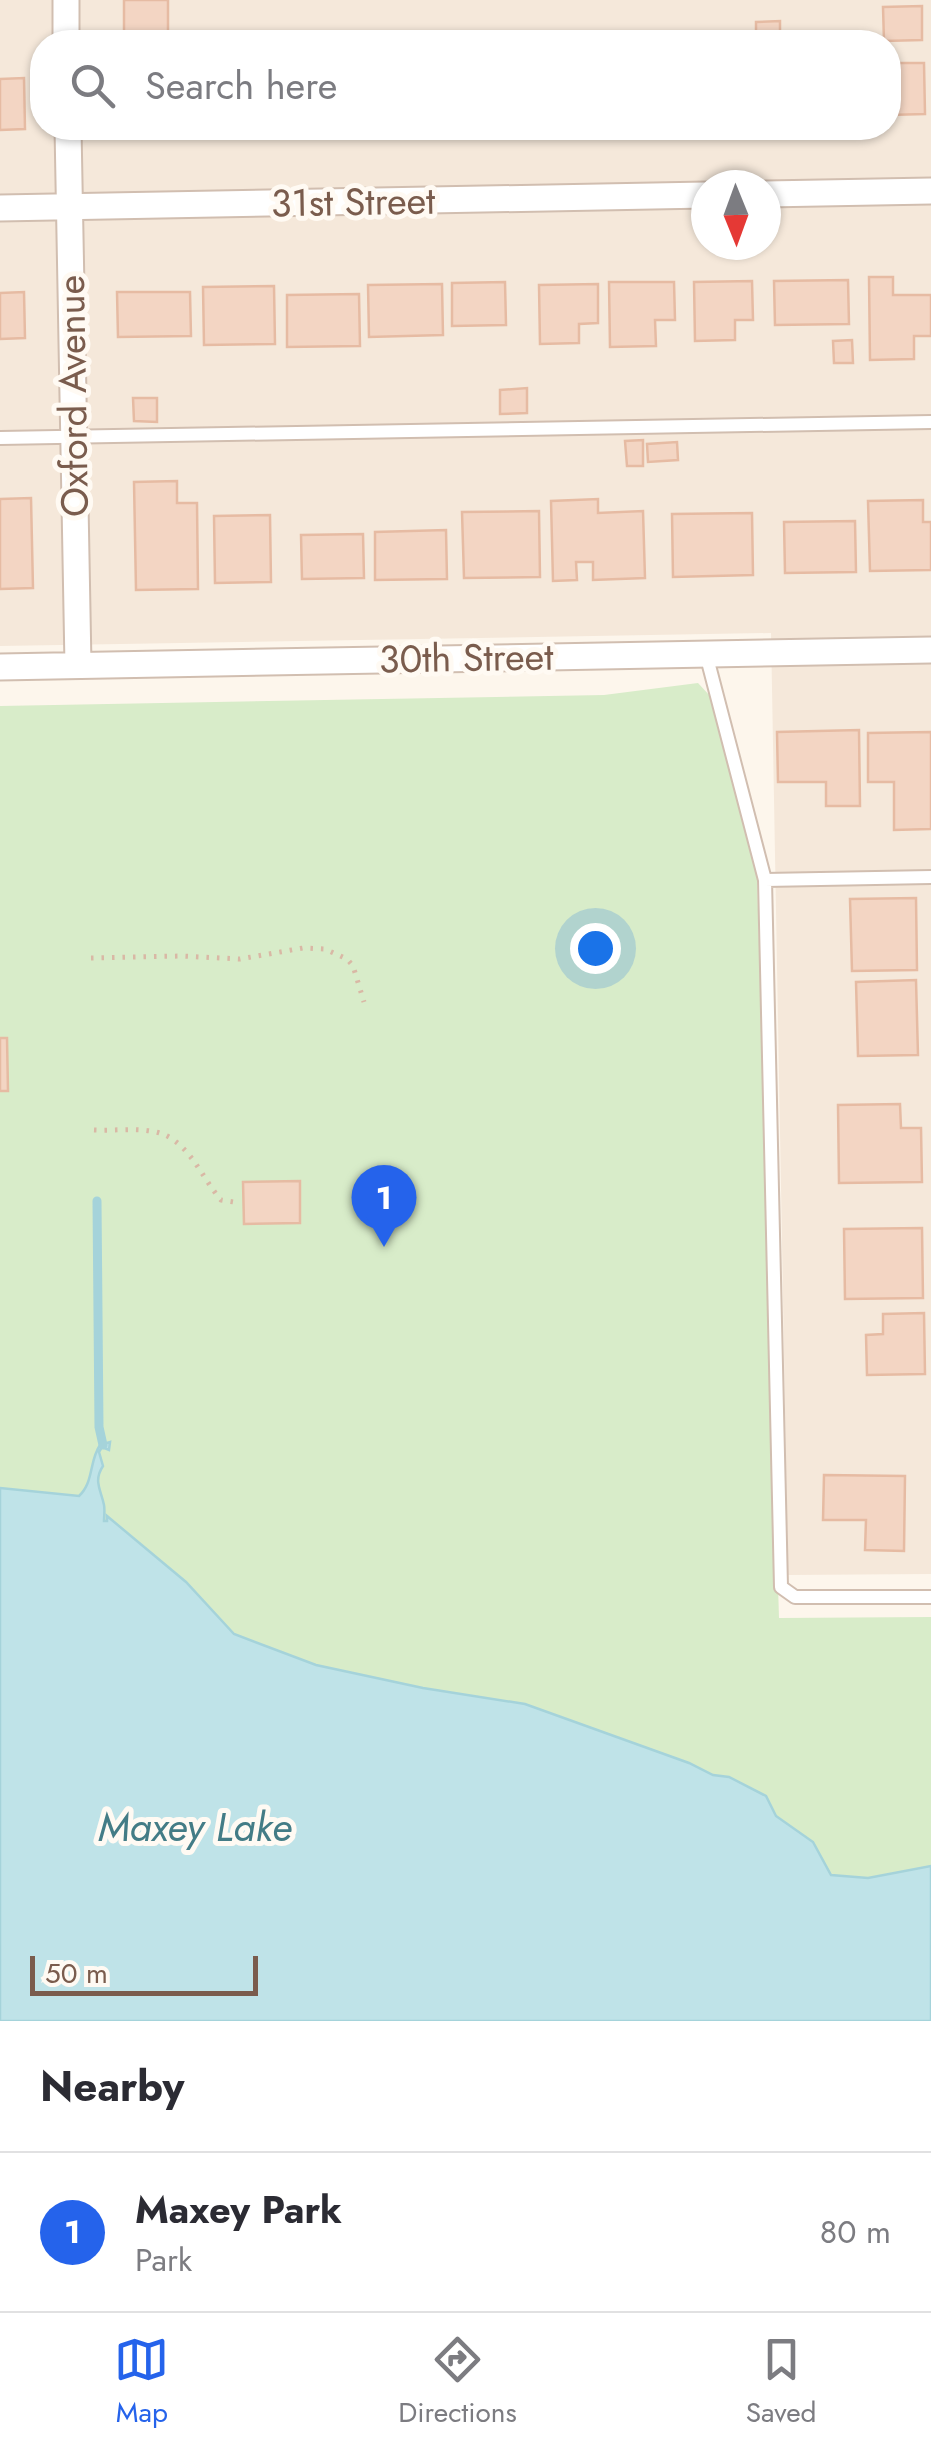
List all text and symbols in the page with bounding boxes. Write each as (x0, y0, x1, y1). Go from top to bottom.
search box (30, 30, 901, 140)
icon: search (65, 58, 120, 113)
text: Search here (145, 58, 337, 113)
north arrow (691, 170, 781, 260)
street label: 31st Street (270, 173, 436, 230)
street label: Oxford Avenue (43, 275, 102, 518)
street label: 30th Street (378, 628, 554, 687)
your location (570, 923, 621, 974)
pin: 1 (352, 1164, 416, 1247)
water label: Maxey Lake (98, 1798, 292, 1856)
scale bar (30, 1951, 258, 1996)
text: 50 m (45, 1953, 108, 1994)
text: Nearby (40, 2056, 184, 2117)
text: Maxey Park (135, 2182, 342, 2237)
text: 1 (64, 2209, 81, 2255)
text: 80 m (820, 2209, 891, 2255)
text: Park (135, 2237, 192, 2283)
tab: Map (114, 2332, 169, 2433)
tab: Directions (398, 2332, 517, 2433)
tab: Saved (746, 2332, 817, 2433)

